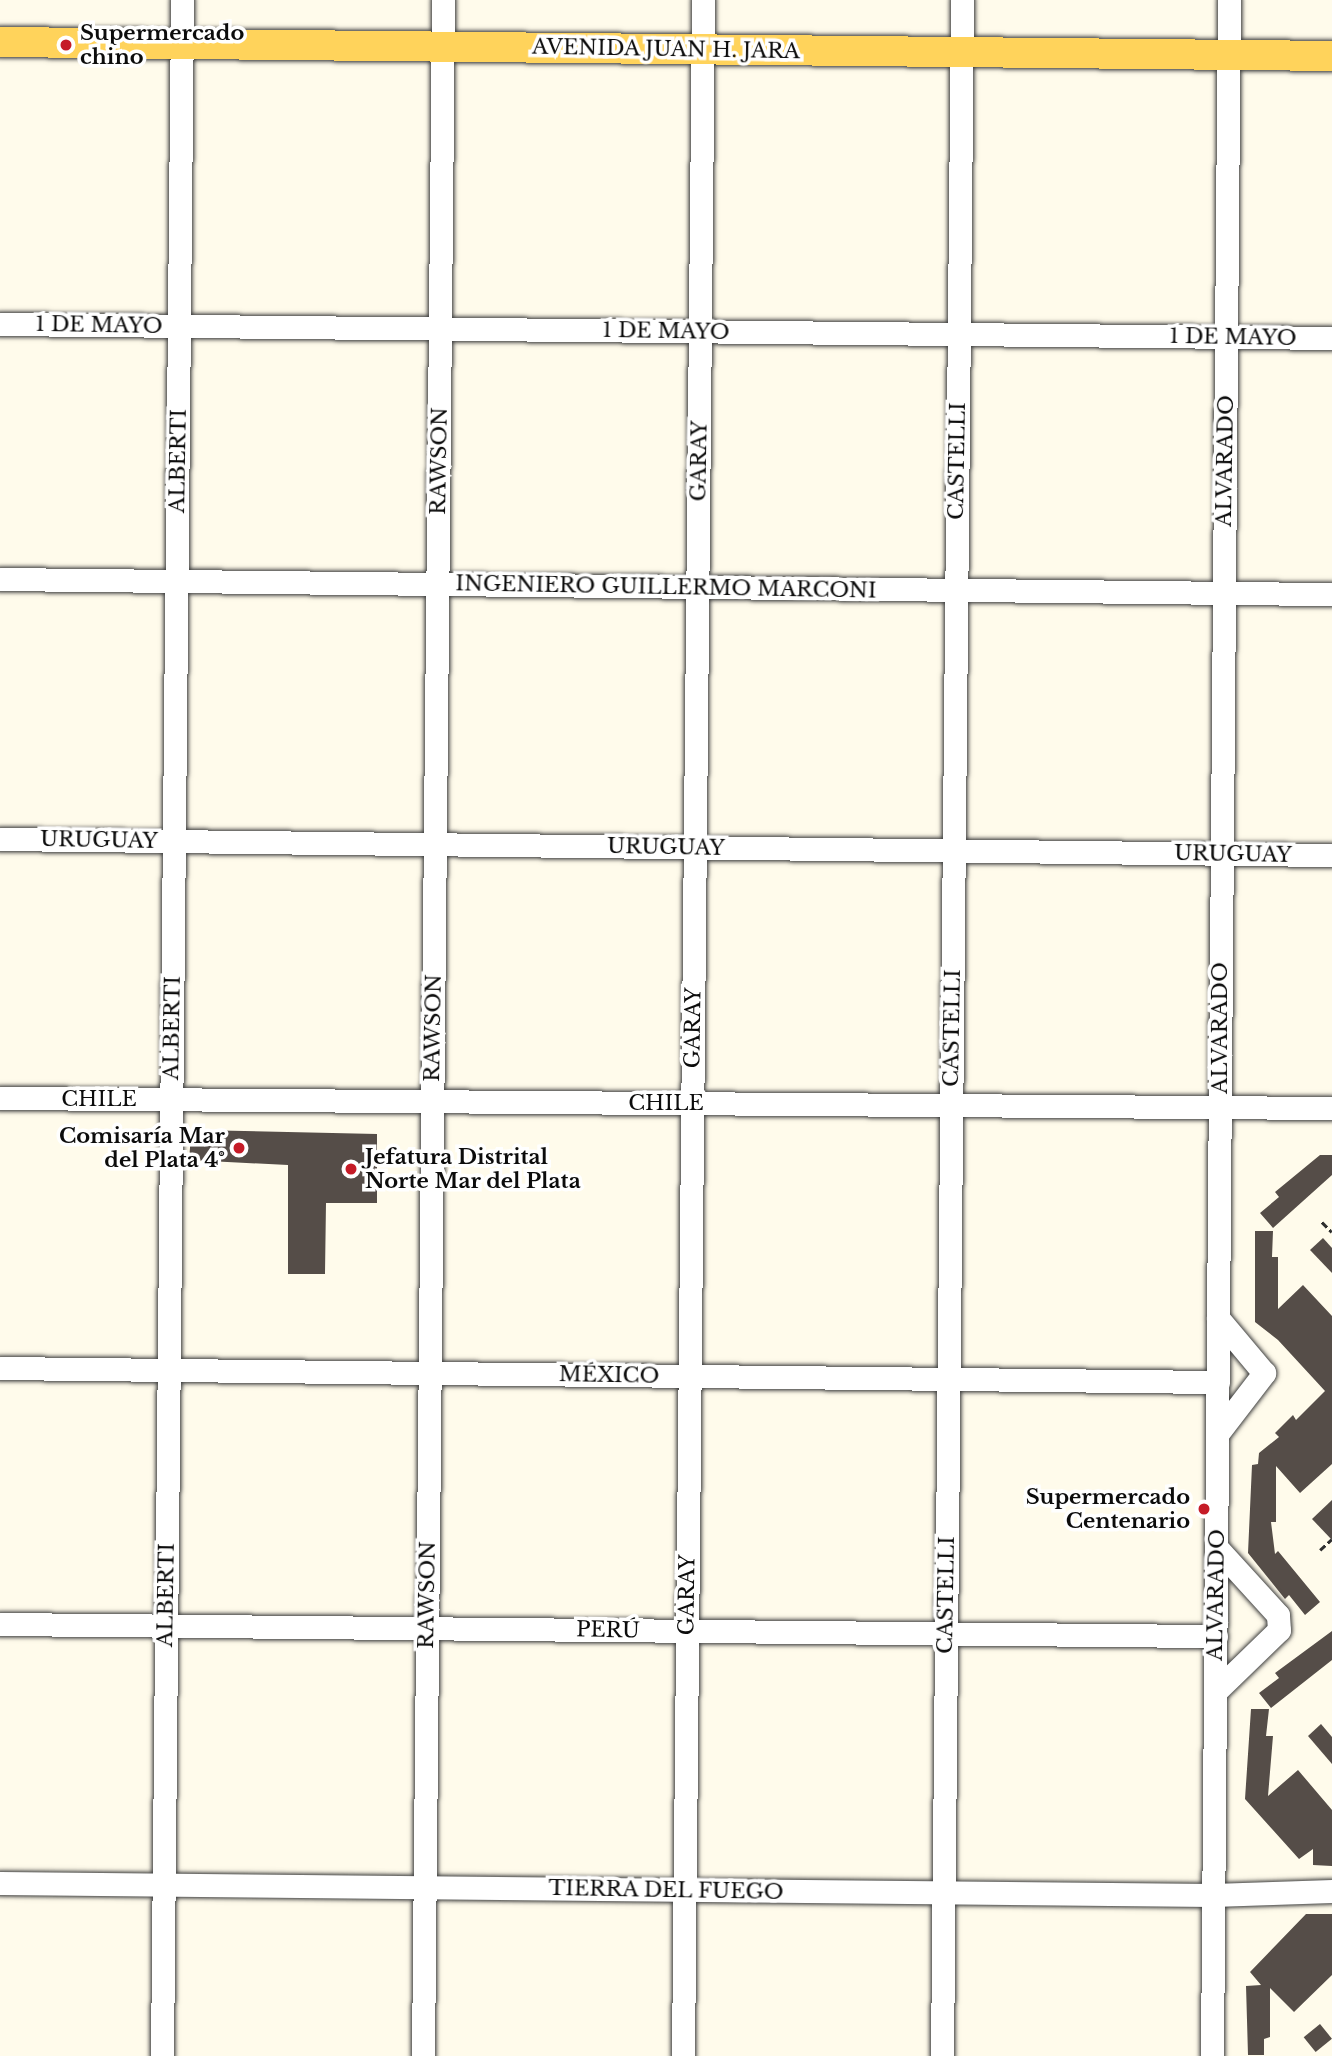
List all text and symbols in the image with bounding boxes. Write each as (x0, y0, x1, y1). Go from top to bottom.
place label: Supermercado chino (80, 20, 244, 70)
street label: AVENIDA JUAN H. JARA (531, 34, 801, 64)
marker: Supermercado chino (58, 37, 74, 53)
street label: 1 DE MAYO (35, 311, 163, 339)
street label: 1 DE MAYO (602, 317, 730, 345)
street label: 1 DE MAYO (1169, 323, 1297, 351)
street label: ALVARADO (1211, 395, 1239, 527)
street label: CASTELLI (943, 402, 971, 520)
street label: RAWSON (425, 407, 453, 515)
street label: ALBERTI (164, 409, 192, 513)
street label: GARAY (686, 420, 712, 502)
street label: INGENIERO GUILLERMO MARCONI (455, 571, 877, 603)
street label: URUGUAY (40, 826, 158, 854)
street label: URUGUAY (607, 833, 725, 861)
street label: URUGUAY (1174, 840, 1292, 868)
street label: ALVARADO (1207, 962, 1233, 1094)
street label: CASTELLI (938, 969, 966, 1087)
street label: RAWSON (419, 974, 447, 1082)
street label: ALBERTI (158, 976, 186, 1080)
street label: GARAY (680, 987, 706, 1069)
street label: CHILE (61, 1086, 137, 1112)
street label: CHILE (628, 1090, 704, 1116)
place label: Comisaría Mar del Plata 4° (59, 1123, 225, 1173)
marker: Comisaría Mar del Plata 4° (231, 1140, 247, 1156)
place label: Jefatura Distrital Norte Mar del Plata (365, 1144, 581, 1194)
marker: Jefatura Distrital Norte Mar del Plata (343, 1161, 359, 1177)
street label: MÉXICO (559, 1362, 659, 1388)
place label: Supermercado Centenario (1026, 1484, 1190, 1534)
marker: Supermercado Centenario (1196, 1501, 1212, 1517)
street label: ALVARADO (1202, 1529, 1230, 1661)
street label: CASTELLI (932, 1536, 960, 1654)
street label: RAWSON (413, 1541, 441, 1649)
street label: ALBERTI (152, 1543, 180, 1647)
street label: GARAY (674, 1554, 700, 1636)
street label: PERÚ (576, 1617, 640, 1643)
street label: TIERRA DEL FUEGO (548, 1875, 784, 1905)

